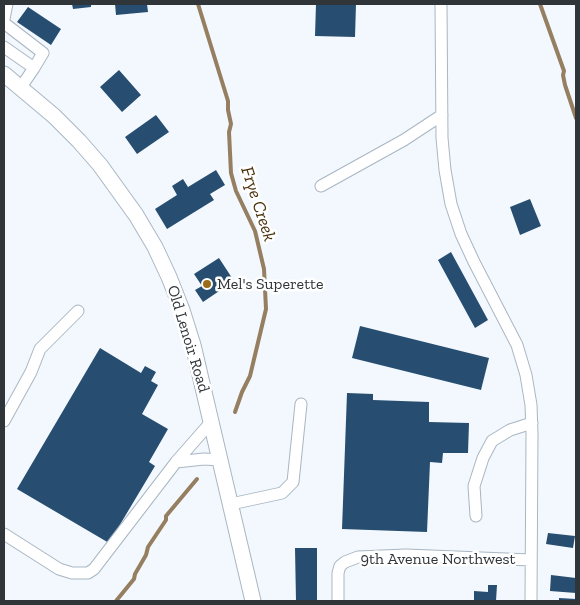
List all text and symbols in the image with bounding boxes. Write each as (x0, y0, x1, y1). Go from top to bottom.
water label: Frye Creek (236, 164, 280, 244)
place label: Mel's Superette (217, 274, 324, 294)
marker: Mel's Superette (201, 278, 213, 290)
street label: Old Lenoir Road (163, 283, 213, 395)
street label: 9th Avenue Northwest (361, 549, 515, 569)

